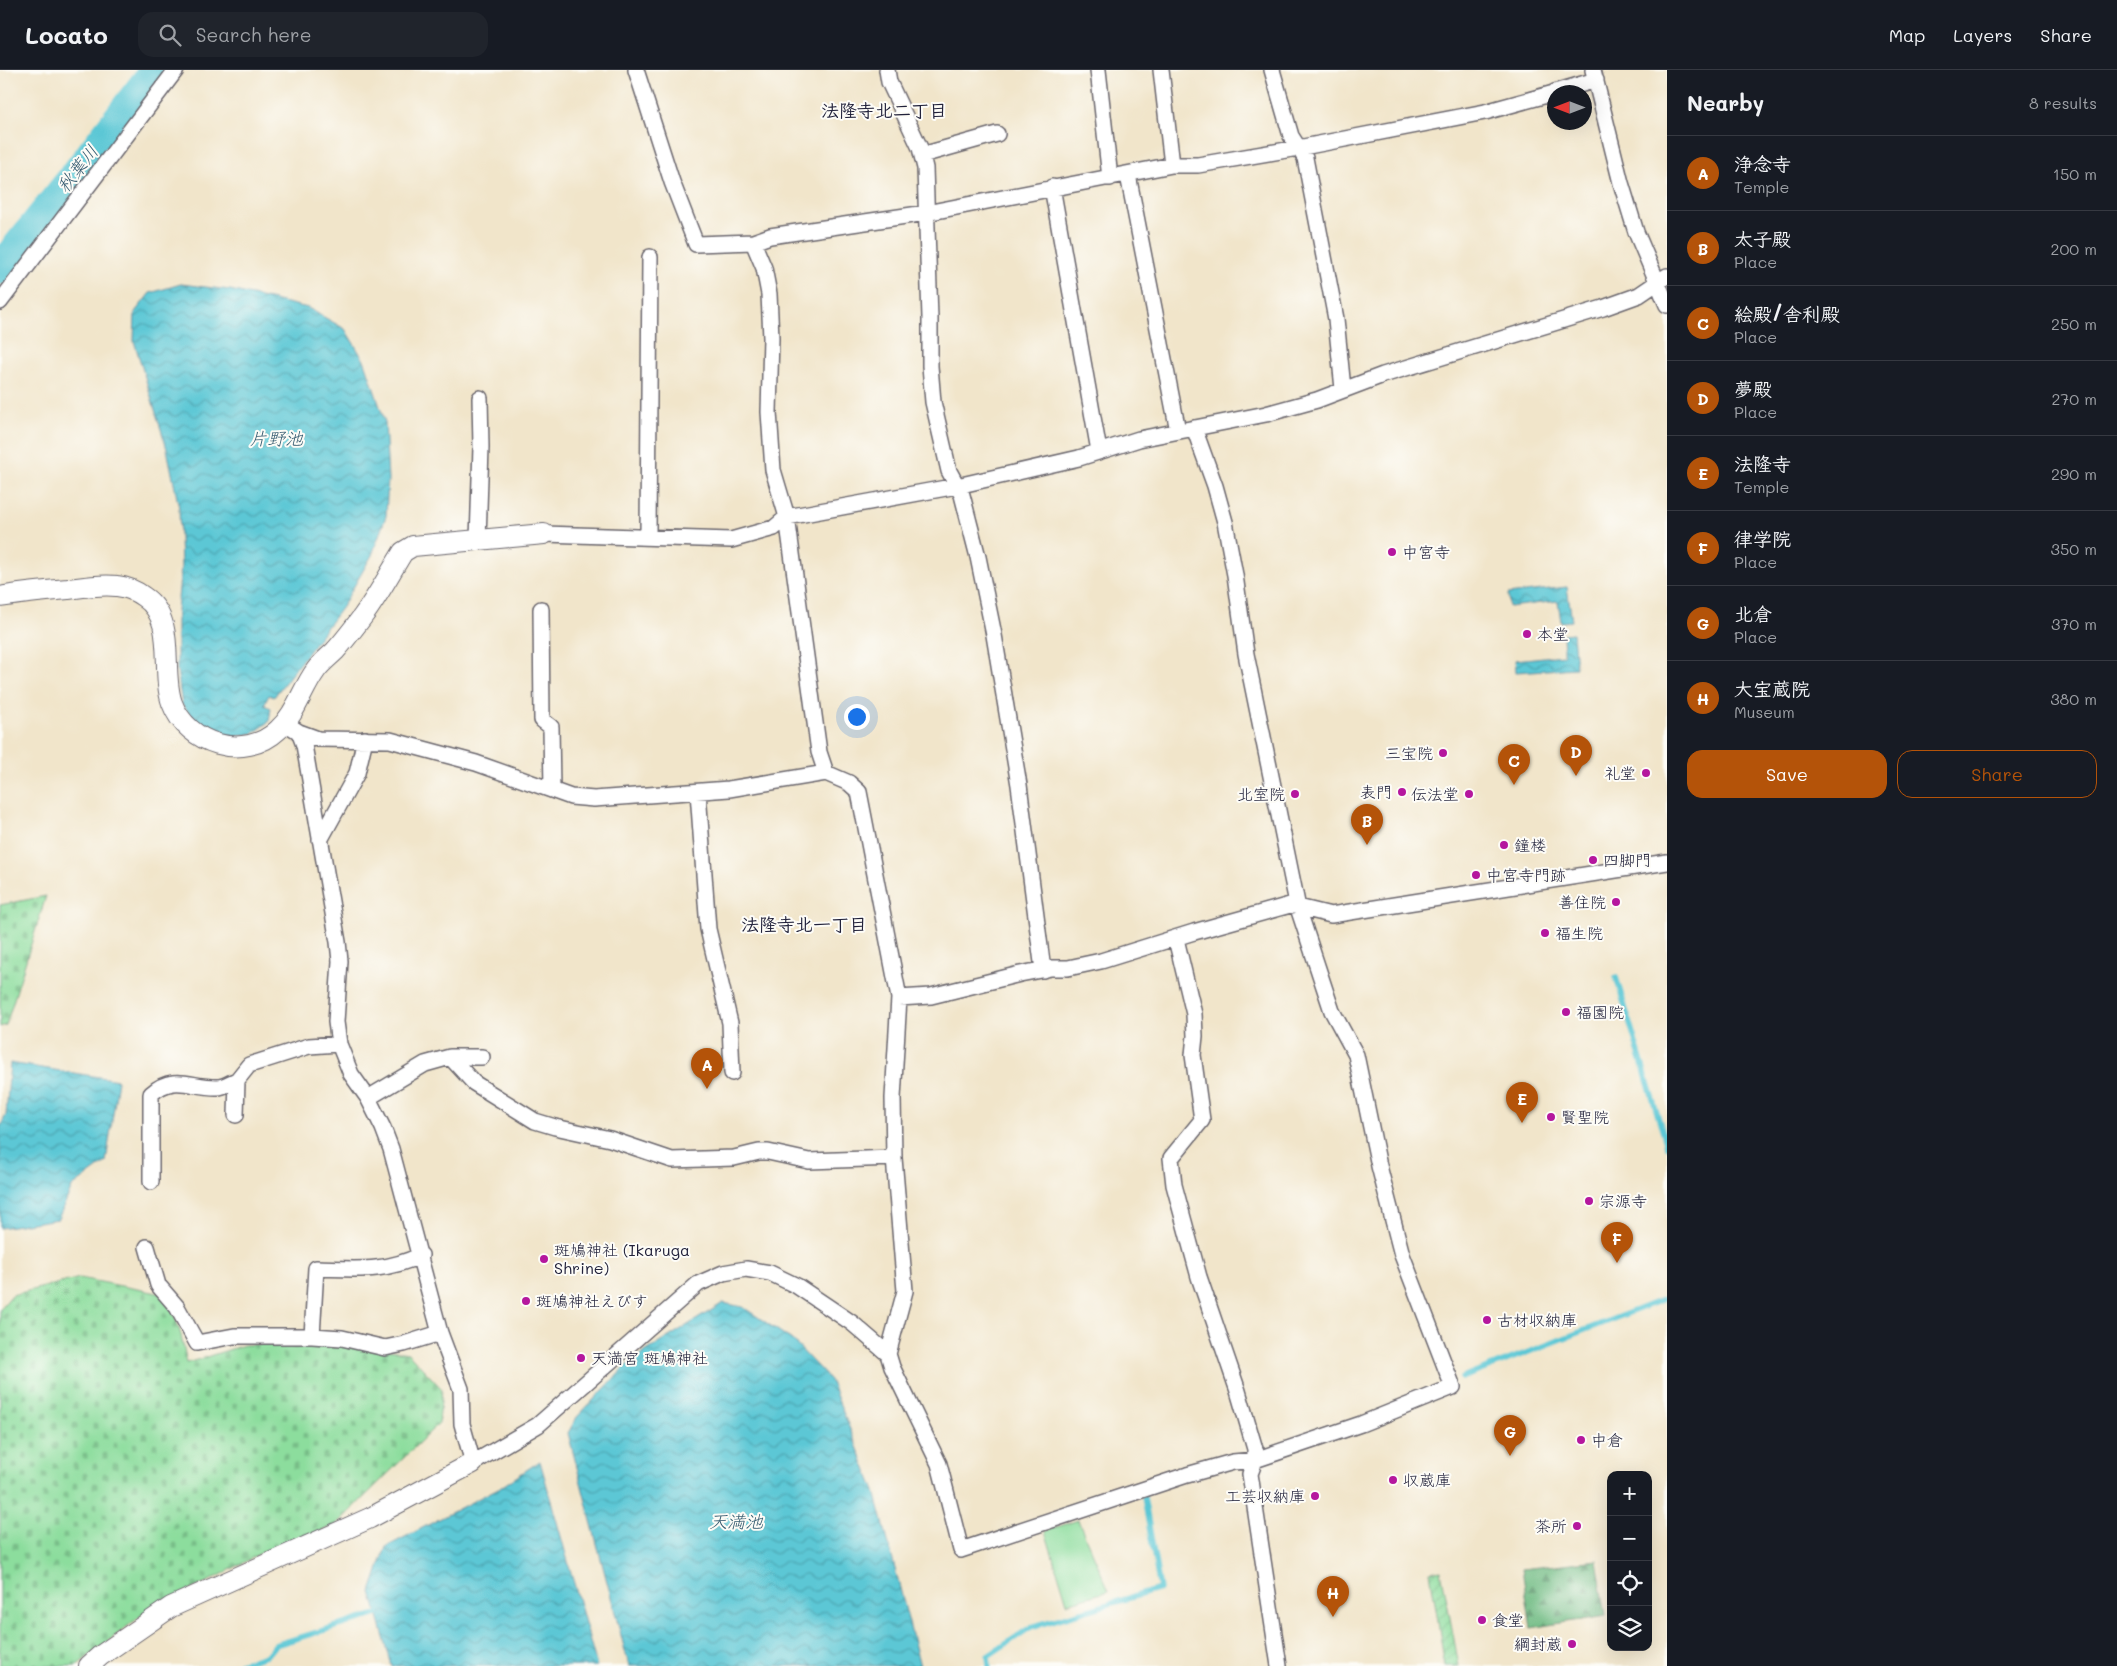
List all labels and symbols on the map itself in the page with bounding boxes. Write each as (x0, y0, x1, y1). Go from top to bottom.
north arrow (1547, 85, 1592, 130)
district label: 法隆寺北二丁目 (821, 98, 947, 122)
water label: 秋葉川 (51, 140, 103, 197)
water label: 片野池 (249, 426, 304, 450)
place label: 中宮寺 (1402, 541, 1450, 562)
marker: 中宮寺 (1386, 546, 1398, 558)
place label: 本堂 (1537, 623, 1569, 644)
marker: 本堂 (1521, 628, 1533, 640)
your location (844, 704, 870, 730)
pin: D (1560, 735, 1592, 776)
place label: 三宝院 (1385, 742, 1433, 763)
pin: C (1498, 744, 1530, 785)
marker: 三宝院 (1437, 747, 1449, 759)
place label: 礼堂 (1604, 762, 1636, 783)
marker: 礼堂 (1640, 767, 1652, 779)
place label: 表門 (1360, 781, 1392, 802)
place label: 北室院 (1237, 783, 1285, 804)
place label: 伝法堂 (1411, 783, 1459, 804)
marker: 表門 (1396, 786, 1408, 798)
marker: 北室院 (1289, 788, 1301, 800)
marker: 伝法堂 (1463, 788, 1475, 800)
pin: B (1351, 804, 1383, 845)
place label: 鐘楼 (1514, 834, 1546, 855)
marker: 鐘楼 (1498, 839, 1510, 851)
place label: 四脚門 (1603, 849, 1651, 870)
marker: 四脚門 (1587, 854, 1599, 866)
place label: 中宮寺門跡 (1486, 864, 1566, 885)
marker: 中宮寺門跡 (1470, 869, 1482, 881)
place label: 善住院 (1558, 891, 1606, 912)
marker: 善住院 (1610, 896, 1622, 908)
district label: 法隆寺北一丁目 (741, 912, 867, 936)
place label: 福生院 (1555, 922, 1603, 943)
marker: 福生院 (1539, 927, 1551, 939)
place label: 福園院 (1576, 1001, 1624, 1022)
marker: 福園院 (1560, 1006, 1572, 1018)
pin: A (691, 1048, 723, 1089)
pin: E (1506, 1082, 1538, 1123)
place label: 賢聖院 (1561, 1106, 1609, 1127)
marker: 賢聖院 (1545, 1111, 1557, 1123)
place label: 宗源寺 (1599, 1190, 1647, 1211)
marker: 宗源寺 (1583, 1195, 1595, 1207)
pin: F (1601, 1222, 1633, 1263)
place label: 斑鳩神社 (Ikaruga Shrine) (554, 1239, 690, 1278)
marker: 斑鳩神社 (Ikaruga Shrine) (538, 1253, 550, 1265)
place label: 斑鳩神社えびす (536, 1290, 648, 1311)
marker: 斑鳩神社えびす (520, 1295, 532, 1307)
place label: 古材収納庫 (1497, 1309, 1577, 1330)
marker: 古材収納庫 (1481, 1314, 1493, 1326)
place label: 天満宮 斑鳩神社 (591, 1347, 708, 1368)
marker: 天満宮 斑鳩神社 (575, 1352, 587, 1364)
pin: G (1494, 1415, 1526, 1456)
place label: 中倉 (1591, 1429, 1623, 1450)
marker: 中倉 (1575, 1434, 1587, 1446)
place label: 収蔵庫 (1403, 1469, 1451, 1490)
marker: 収蔵庫 (1387, 1474, 1399, 1486)
place label: 工芸収納庫 (1225, 1485, 1305, 1506)
marker: 工芸収納庫 (1309, 1490, 1321, 1502)
water label: 天満池 (709, 1509, 764, 1533)
place label: 茶所 (1535, 1515, 1567, 1536)
marker: 茶所 (1571, 1520, 1583, 1532)
pin: H (1317, 1576, 1349, 1617)
place label: 食堂 (1492, 1609, 1524, 1630)
marker: 食堂 (1476, 1614, 1488, 1626)
place label: 綱封蔵 (1514, 1633, 1562, 1654)
marker: 綱封蔵 (1566, 1638, 1578, 1650)

